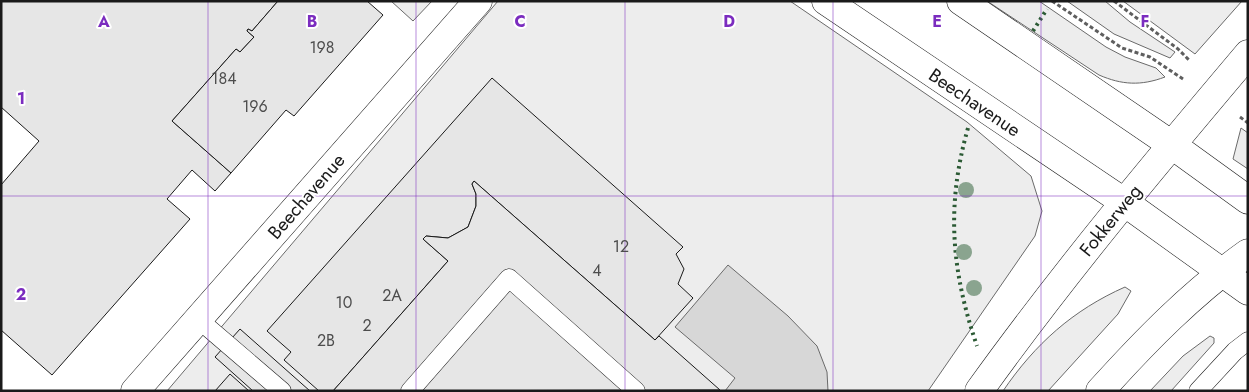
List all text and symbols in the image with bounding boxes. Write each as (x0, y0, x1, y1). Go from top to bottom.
text: A (97, 10, 110, 33)
text: B (307, 10, 317, 33)
text: C (514, 10, 526, 33)
text: D (723, 10, 735, 33)
text: E (932, 10, 942, 33)
text: F (1141, 10, 1149, 33)
house number: 198 (309, 36, 335, 59)
street label: Beechavenue (923, 62, 1026, 143)
house number: 184 (211, 67, 237, 90)
text: 1 (17, 87, 25, 110)
house number: 196 (242, 95, 268, 118)
street label: Beechavenue (261, 147, 351, 245)
street label: Fokkerweg (1073, 178, 1148, 262)
house number: 12 (613, 235, 629, 258)
house number: 4 (592, 259, 602, 282)
text: 2 (16, 283, 26, 306)
house number: 2A (382, 284, 402, 307)
house number: 10 (336, 291, 352, 314)
house number: 2 (362, 314, 372, 337)
house number: 2B (317, 329, 335, 352)

